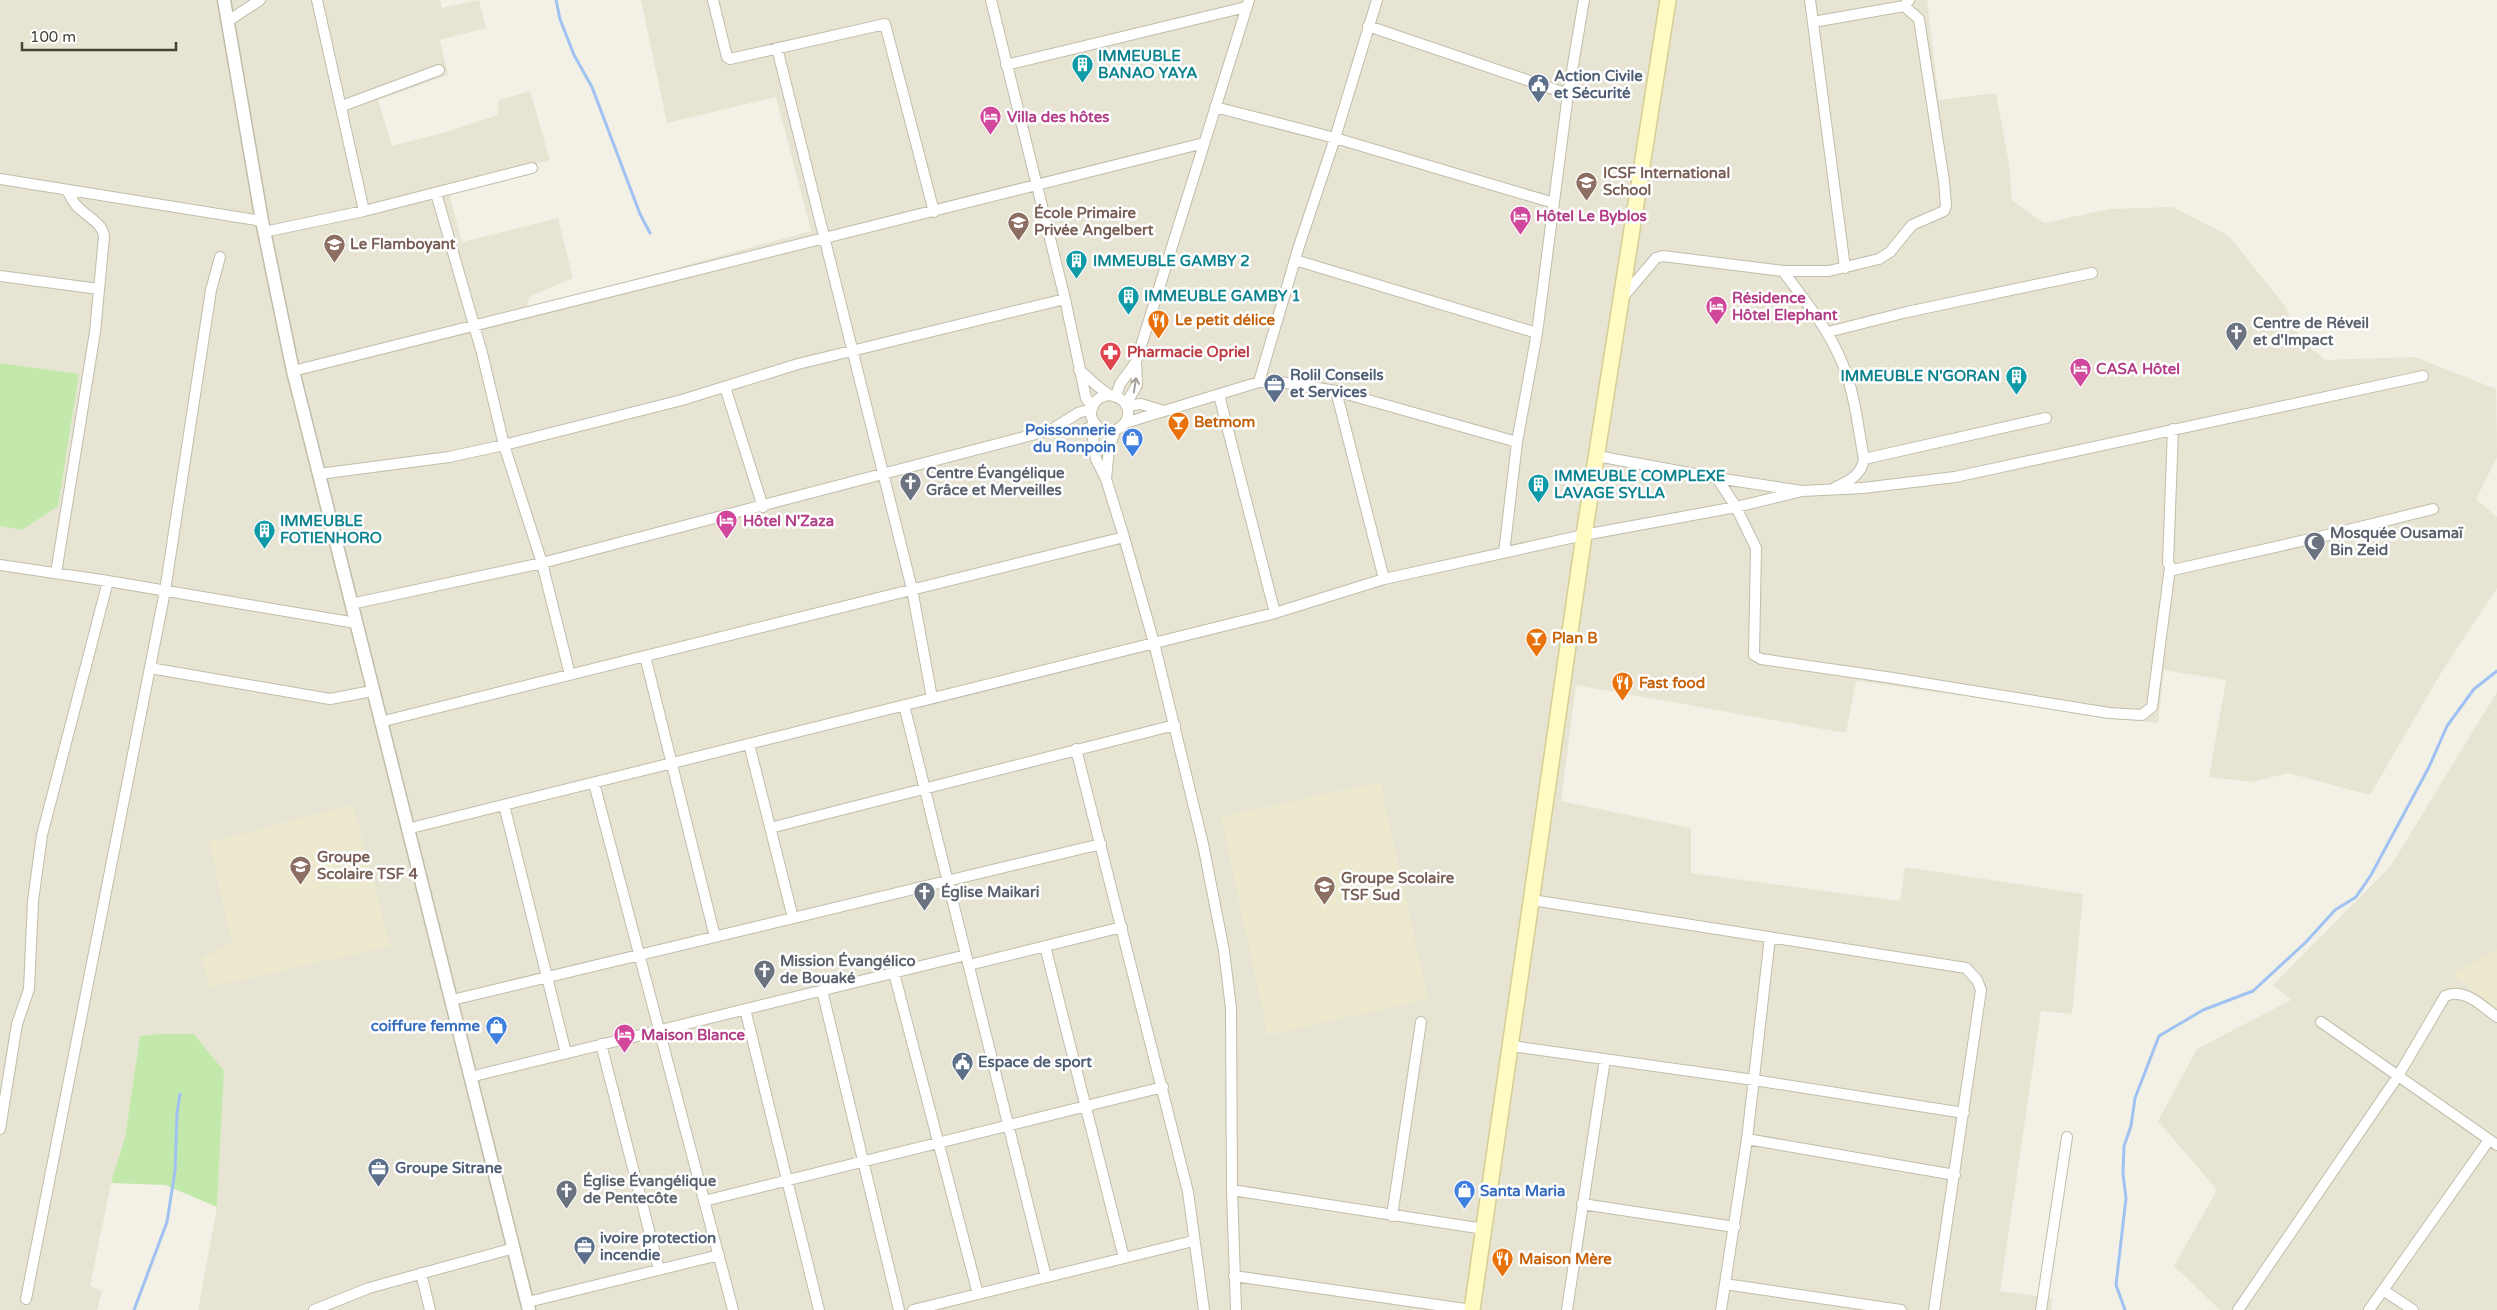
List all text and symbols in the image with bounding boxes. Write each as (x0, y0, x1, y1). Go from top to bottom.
scale bar (22, 20, 176, 52)
text: 100 m (30, 28, 76, 46)
place label: IMMEUBLE BANAO YAYA (1098, 47, 1198, 82)
building icon: IMMEUBLE BANAO YAYA (1070, 53, 1094, 84)
place label: Action Civile et Sécurité (1554, 67, 1643, 102)
public building icon: Action Civile et Sécurité (1526, 73, 1550, 104)
hotel icon: Villa des hôtes (979, 105, 1003, 136)
place label: Villa des hôtes (1007, 108, 1109, 126)
place label: ICSF International School (1603, 164, 1730, 199)
school or university icon: ICSF International School (1575, 170, 1599, 201)
place label: École Primaire Privée Angelbert (1034, 203, 1154, 240)
hotel icon: Hôtel Le Byblos (1508, 204, 1532, 235)
place label: Hôtel Le Byblos (1536, 207, 1647, 226)
school or university icon: École Primaire Privée Angelbert (1006, 210, 1030, 241)
school or university icon: Le Flamboyant (322, 232, 346, 263)
place label: Le Flamboyant (350, 235, 456, 254)
building icon: IMMEUBLE GAMBY 2 (1065, 249, 1089, 280)
place label: IMMEUBLE GAMBY 2 (1093, 252, 1250, 270)
building icon: IMMEUBLE GAMBY 1 (1116, 284, 1140, 315)
place label: IMMEUBLE GAMBY 1 (1144, 287, 1301, 305)
place label: Résidence Hôtel Elephant (1732, 289, 1838, 325)
hotel icon: Résidence Hôtel Elephant (1704, 295, 1728, 326)
restaurant icon: Le petit délice (1147, 308, 1171, 339)
place label: Le petit délice (1175, 311, 1275, 330)
place label: Centre de Réveil et d'Impact (2253, 314, 2369, 350)
church icon: Centre de Réveil et d'Impact (2225, 320, 2249, 351)
pharmacy icon: Pharmacie Opriel (1099, 340, 1123, 371)
place label: Pharmacie Opriel (1127, 343, 1250, 362)
hotel icon: CASA Hôtel (2068, 357, 2092, 388)
place label: CASA Hôtel (2096, 360, 2180, 378)
building icon: IMMEUBLE N'GORAN (2004, 364, 2028, 395)
place label: Rolil Conseils et Services (1290, 366, 1384, 401)
place label: IMMEUBLE N'GORAN (1840, 367, 2000, 385)
office icon: Rolil Conseils et Services (1262, 372, 1286, 403)
one-way arrow (1131, 377, 1141, 393)
bar icon: Betmom (1166, 410, 1190, 441)
place label: Betmom (1194, 413, 1255, 431)
place label: Poissonnerie du Ronpoin (1025, 421, 1117, 457)
shop icon: Poissonnerie du Ronpoin (1120, 427, 1144, 458)
place label: Centre Évangélique Grâce et Merveilles (926, 463, 1065, 499)
place label: IMMEUBLE COMPLEXE LAVAGE SYLLA (1554, 467, 1726, 502)
church icon: Centre Évangélique Grâce et Merveilles (898, 470, 922, 501)
building icon: IMMEUBLE COMPLEXE LAVAGE SYLLA (1526, 473, 1550, 504)
hotel icon: Hôtel N'Zaza (715, 509, 739, 540)
place label: IMMEUBLE FOTIENHORO (280, 512, 382, 547)
place label: Hôtel N'Zaza (743, 512, 834, 530)
building icon: IMMEUBLE FOTIENHORO (252, 518, 276, 549)
place label: Mosquée Ousamaï Bin Zeid (2330, 524, 2464, 559)
mosque icon: Mosquée Ousamaï Bin Zeid (2302, 530, 2326, 561)
bar icon: Plan B (1524, 626, 1548, 657)
place label: Plan B (1552, 629, 1598, 647)
restaurant icon: Fast food (1611, 671, 1635, 702)
place label: Fast food (1639, 674, 1705, 692)
place label: Groupe Scolaire TSF 4 (317, 848, 419, 883)
school or university icon: Groupe Scolaire TSF 4 (289, 854, 313, 885)
place label: Groupe Scolaire TSF Sud (1340, 869, 1455, 904)
school or university icon: Groupe Scolaire TSF Sud (1313, 875, 1337, 906)
church icon: Église Maikari (913, 880, 937, 911)
place label: Église Maikari (941, 882, 1039, 902)
place label: Mission Évangélico de Bouaké (780, 951, 916, 987)
church icon: Mission Évangélico de Bouaké (752, 958, 776, 989)
shop icon: coiffure femme (484, 1014, 508, 1045)
place label: coiffure femme (371, 1017, 481, 1035)
hotel icon: Maison Blance (613, 1023, 637, 1054)
place label: Maison Blance (641, 1026, 746, 1044)
public building icon: Espace de sport (950, 1050, 974, 1081)
place label: Espace de sport (978, 1053, 1092, 1072)
office icon: Groupe Sitrane (367, 1156, 391, 1187)
place label: Groupe Sitrane (395, 1159, 503, 1178)
place label: Église Évangélique de Pentecôte (583, 1171, 717, 1207)
church icon: Église Évangélique de Pentecôte (555, 1178, 579, 1209)
shop icon: Santa Maria (1452, 1179, 1476, 1210)
place label: Santa Maria (1480, 1182, 1566, 1200)
place label: ivoire protection incendie (600, 1229, 716, 1264)
office icon: ivoire protection incendie (572, 1235, 596, 1266)
restaurant icon: Maison Mère (1491, 1247, 1515, 1278)
place label: Maison Mère (1519, 1250, 1612, 1268)

